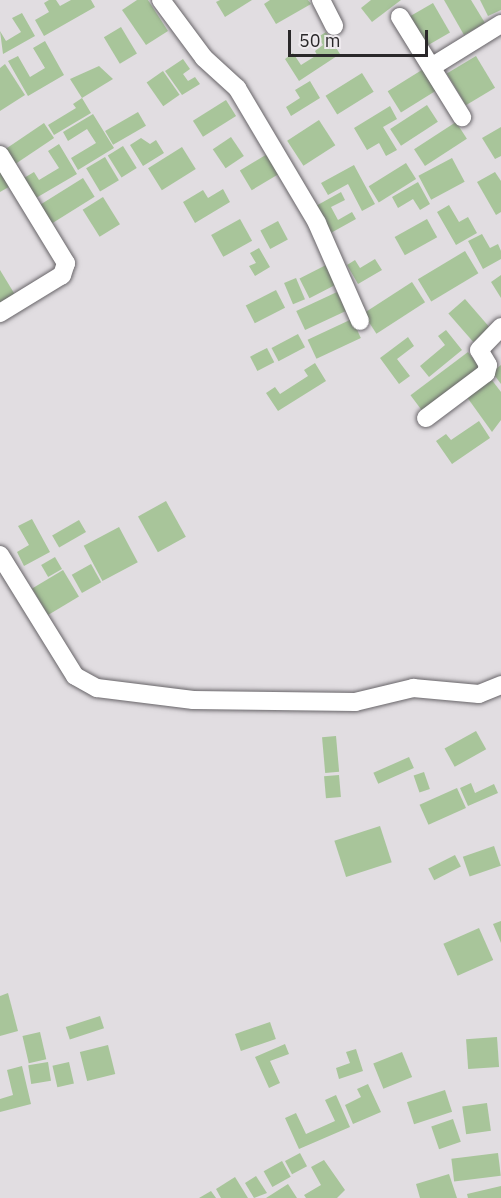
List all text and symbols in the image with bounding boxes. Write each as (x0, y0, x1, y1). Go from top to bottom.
scale bar (291, 18, 430, 56)
text: 50 m (299, 29, 341, 52)

